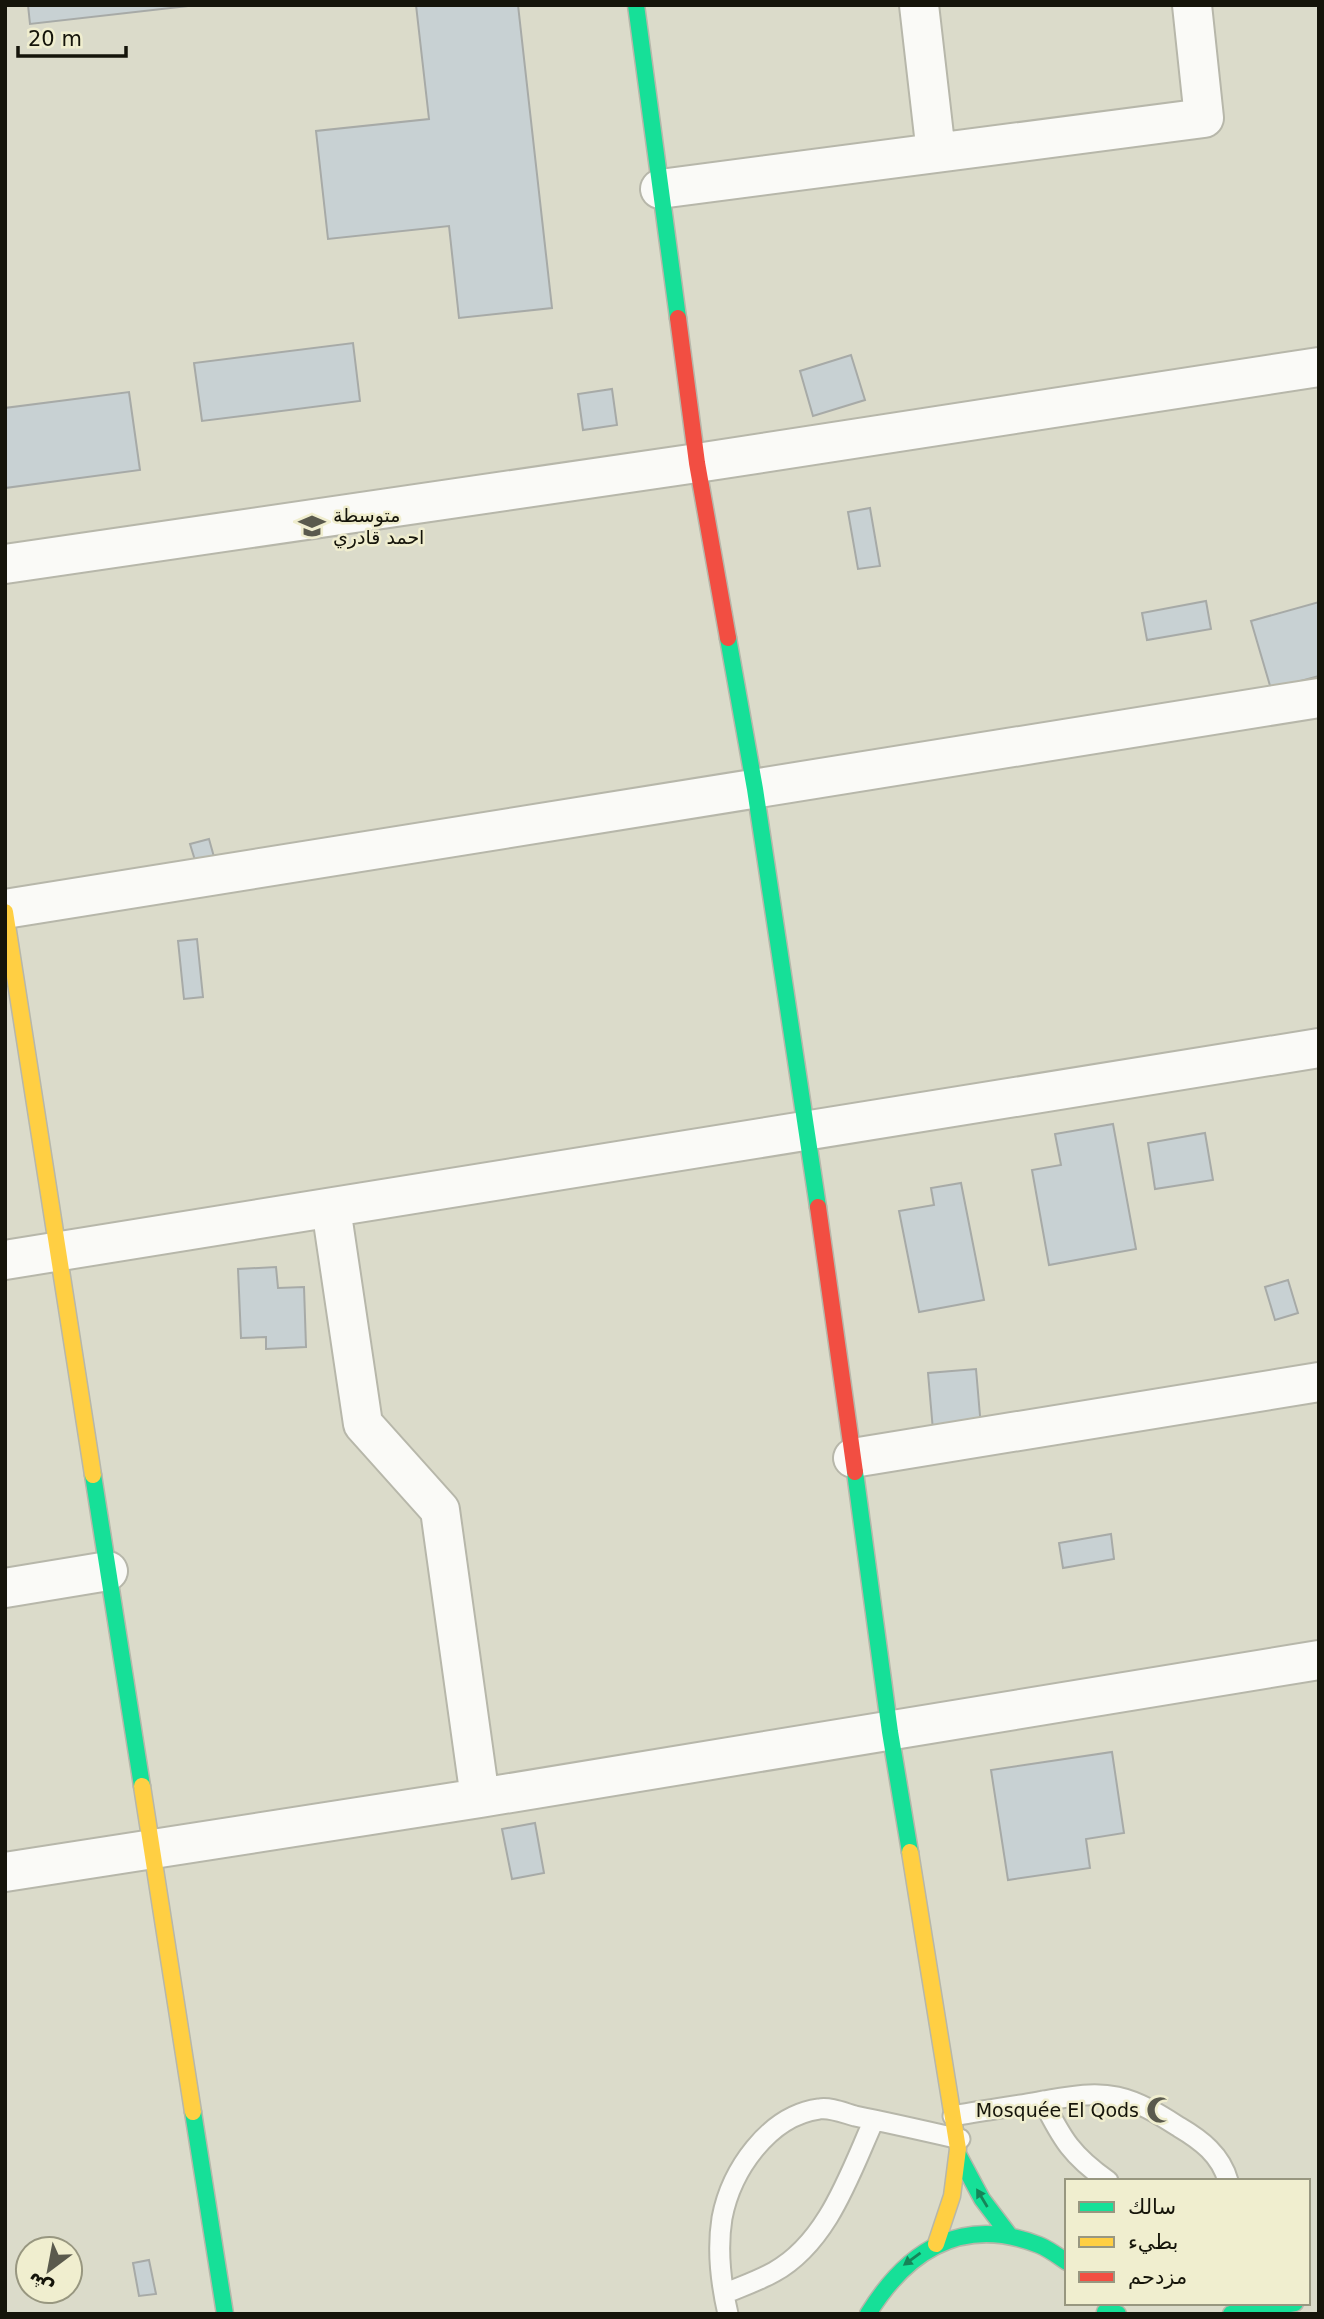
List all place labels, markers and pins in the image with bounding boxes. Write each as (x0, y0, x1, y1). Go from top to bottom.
place label: متوسطة احمد قادري (333, 504, 424, 549)
school or university icon: متوسطة احمد قادري (297, 511, 327, 541)
mosque icon: Mosquée El Qods (1145, 2095, 1175, 2125)
place label: Mosquée El Qods (976, 2099, 1139, 2121)

